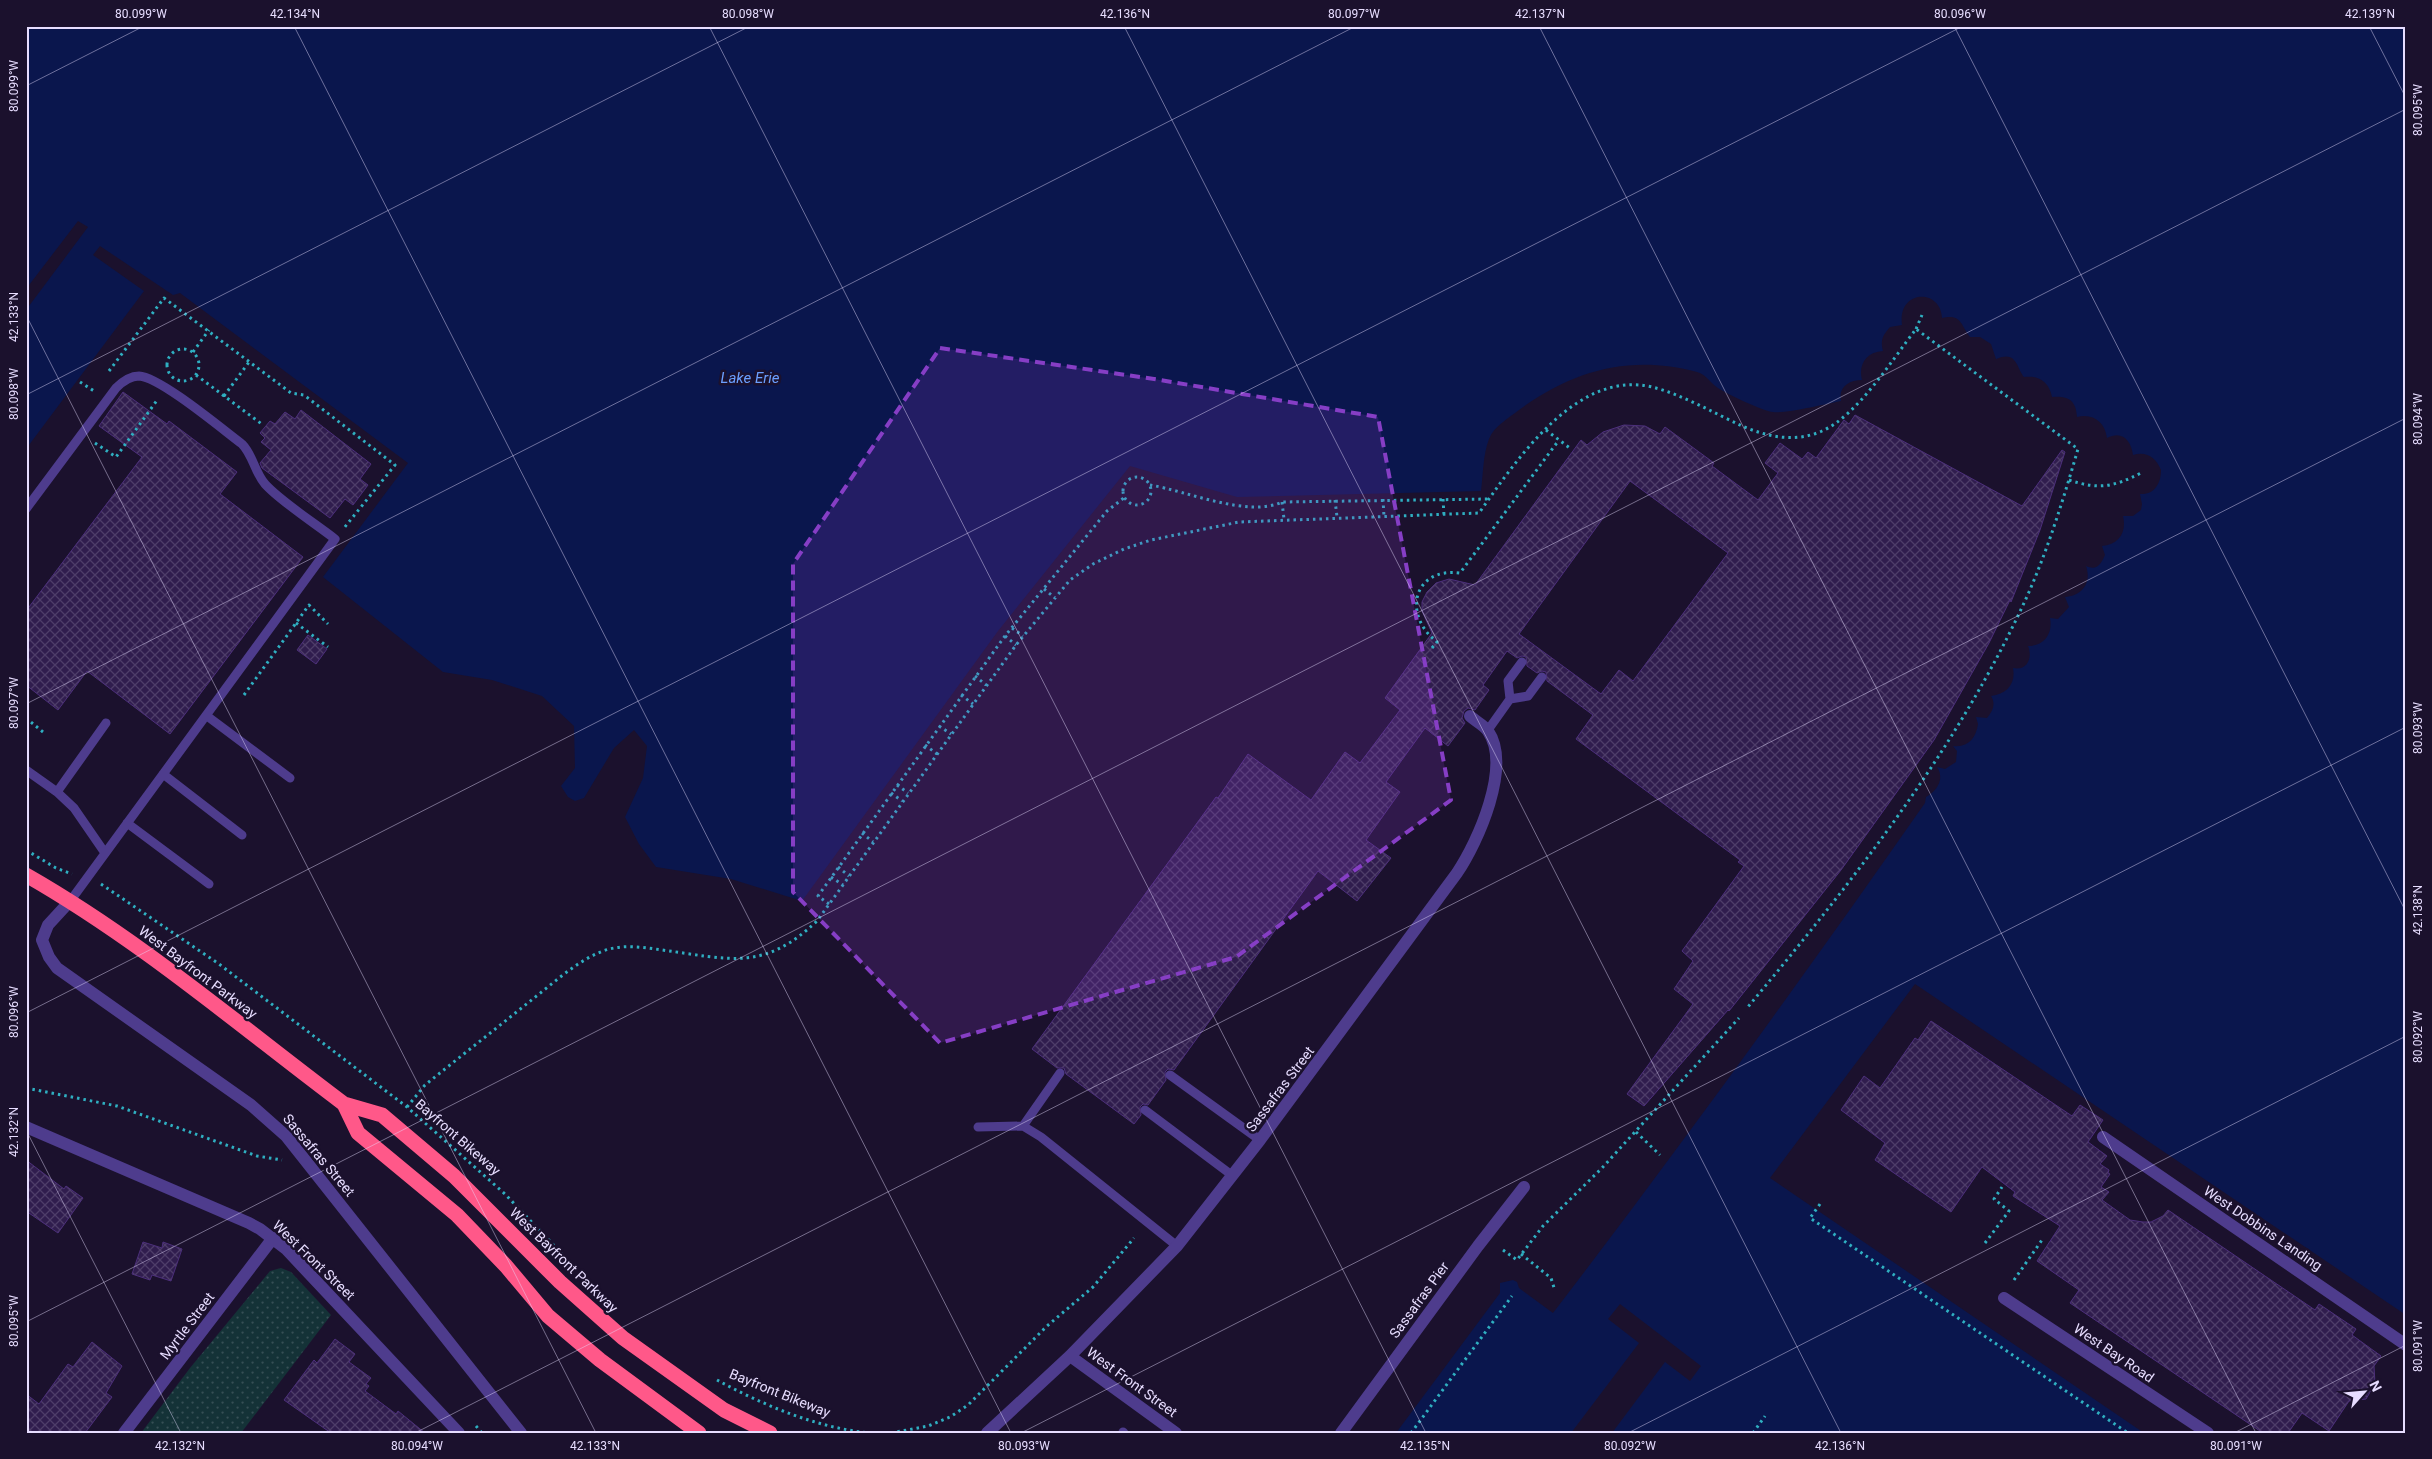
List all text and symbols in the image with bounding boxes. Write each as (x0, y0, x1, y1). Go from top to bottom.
text: 80.099°W (115, 7, 167, 21)
text: 42.134°N (270, 7, 320, 21)
text: 80.098°W (722, 7, 774, 21)
text: 42.136°N (1100, 7, 1150, 21)
text: 80.097°W (1328, 7, 1380, 21)
text: 42.137°N (1515, 7, 1565, 21)
text: 80.096°W (1934, 7, 1986, 21)
text: 42.139°N (2345, 7, 2395, 21)
text: 80.099°W (7, 60, 21, 112)
text: 80.095°W (2411, 84, 2425, 136)
text: 42.133°N (7, 292, 21, 342)
text: 80.098°W (7, 368, 21, 420)
water label: Lake Erie (721, 369, 780, 387)
text: 80.094°W (2411, 393, 2425, 445)
text: 80.097°W (7, 677, 21, 729)
text: 80.093°W (2411, 702, 2425, 754)
text: 42.138°N (2411, 885, 2425, 935)
street label: West Bayfront Parkway (136, 922, 261, 1022)
text: 80.096°W (7, 986, 21, 1038)
text: 80.092°W (2411, 1011, 2425, 1063)
street label: Sassafras Street (1243, 1043, 1318, 1135)
street label: Bayfront Bikeway (412, 1096, 504, 1179)
text: 42.132°N (7, 1107, 21, 1157)
street label: Sassafras Street (280, 1111, 358, 1200)
street label: West Dobbins Landing (2201, 1182, 2325, 1274)
street label: West Bayfront Parkway (507, 1204, 622, 1316)
street label: West Front Street (270, 1217, 359, 1303)
street label: Sassafras Pier (1386, 1259, 1452, 1341)
street label: Myrtle Street (157, 1289, 218, 1363)
text: 80.095°W (7, 1295, 21, 1347)
street label: West Bay Road (2071, 1320, 2157, 1386)
text: 80.091°W (2411, 1320, 2425, 1372)
street label: West Front Street (1084, 1344, 1181, 1420)
street label: Bayfront Bikeway (727, 1365, 833, 1421)
north arrow (2340, 1366, 2390, 1416)
text: N (2366, 1378, 2385, 1394)
text: 42.132°N (155, 1439, 205, 1453)
text: 80.094°W (391, 1439, 443, 1453)
text: 42.133°N (570, 1439, 620, 1453)
text: 80.093°W (998, 1439, 1050, 1453)
text: 42.135°N (1400, 1439, 1450, 1453)
text: 80.092°W (1604, 1439, 1656, 1453)
text: 42.136°N (1815, 1439, 1865, 1453)
text: 80.091°W (2210, 1439, 2262, 1453)

